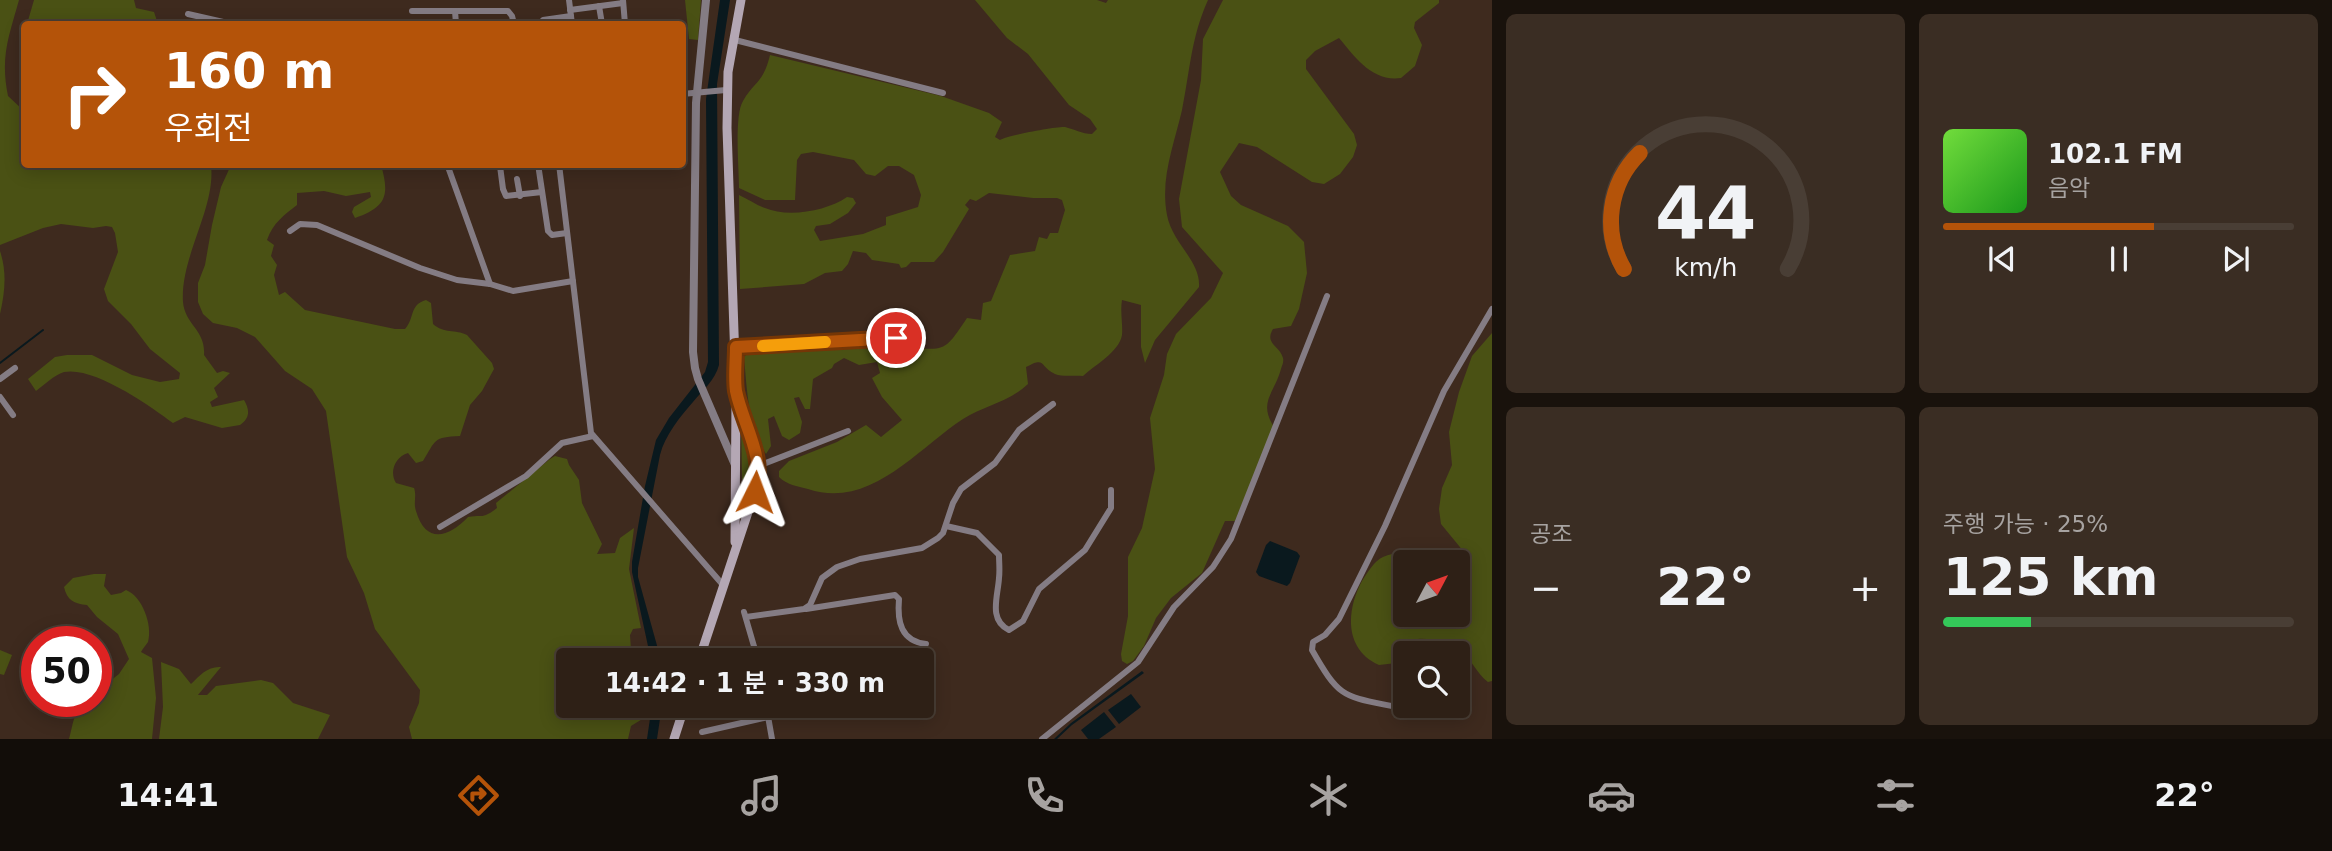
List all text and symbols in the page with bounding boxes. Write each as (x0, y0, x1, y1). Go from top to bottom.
text: 160 m (164, 43, 334, 100)
icon: right (49, 49, 140, 140)
text: 우회전 (164, 109, 252, 147)
text: 102.1 FM (2048, 139, 2183, 169)
text: 44 (1655, 172, 1756, 257)
text: 음악 (2048, 175, 2090, 201)
icon: previous (1983, 240, 2021, 278)
icon: pause (2100, 240, 2138, 278)
icon: next (2217, 240, 2255, 278)
text: km/h (1674, 253, 1737, 282)
pin (866, 308, 926, 368)
icon: arrive (877, 319, 915, 357)
position arrow (718, 455, 792, 529)
text: 주행 가능 · 25% (1943, 511, 2108, 537)
text: 공조 (1530, 521, 1572, 547)
text: 125 km (1943, 547, 2158, 607)
north arrow (1393, 550, 1470, 626)
map controls (1393, 550, 1470, 718)
text: 22° (1656, 557, 1755, 617)
text: − (1530, 566, 1562, 610)
text: + (1849, 566, 1881, 610)
speed limit sign: 50 (21, 626, 112, 717)
button: search (1393, 641, 1470, 718)
text: 14:42 · 1 분 · 330 m (605, 668, 885, 698)
icon: directions (454, 771, 503, 820)
icon: music (737, 771, 786, 820)
icon: phone (1020, 771, 1069, 820)
icon: climate (1304, 771, 1353, 820)
icon: car (1587, 771, 1636, 820)
icon: filters (1871, 771, 1920, 820)
text: 14:41 (117, 776, 219, 814)
text: 22° (2154, 776, 2215, 814)

